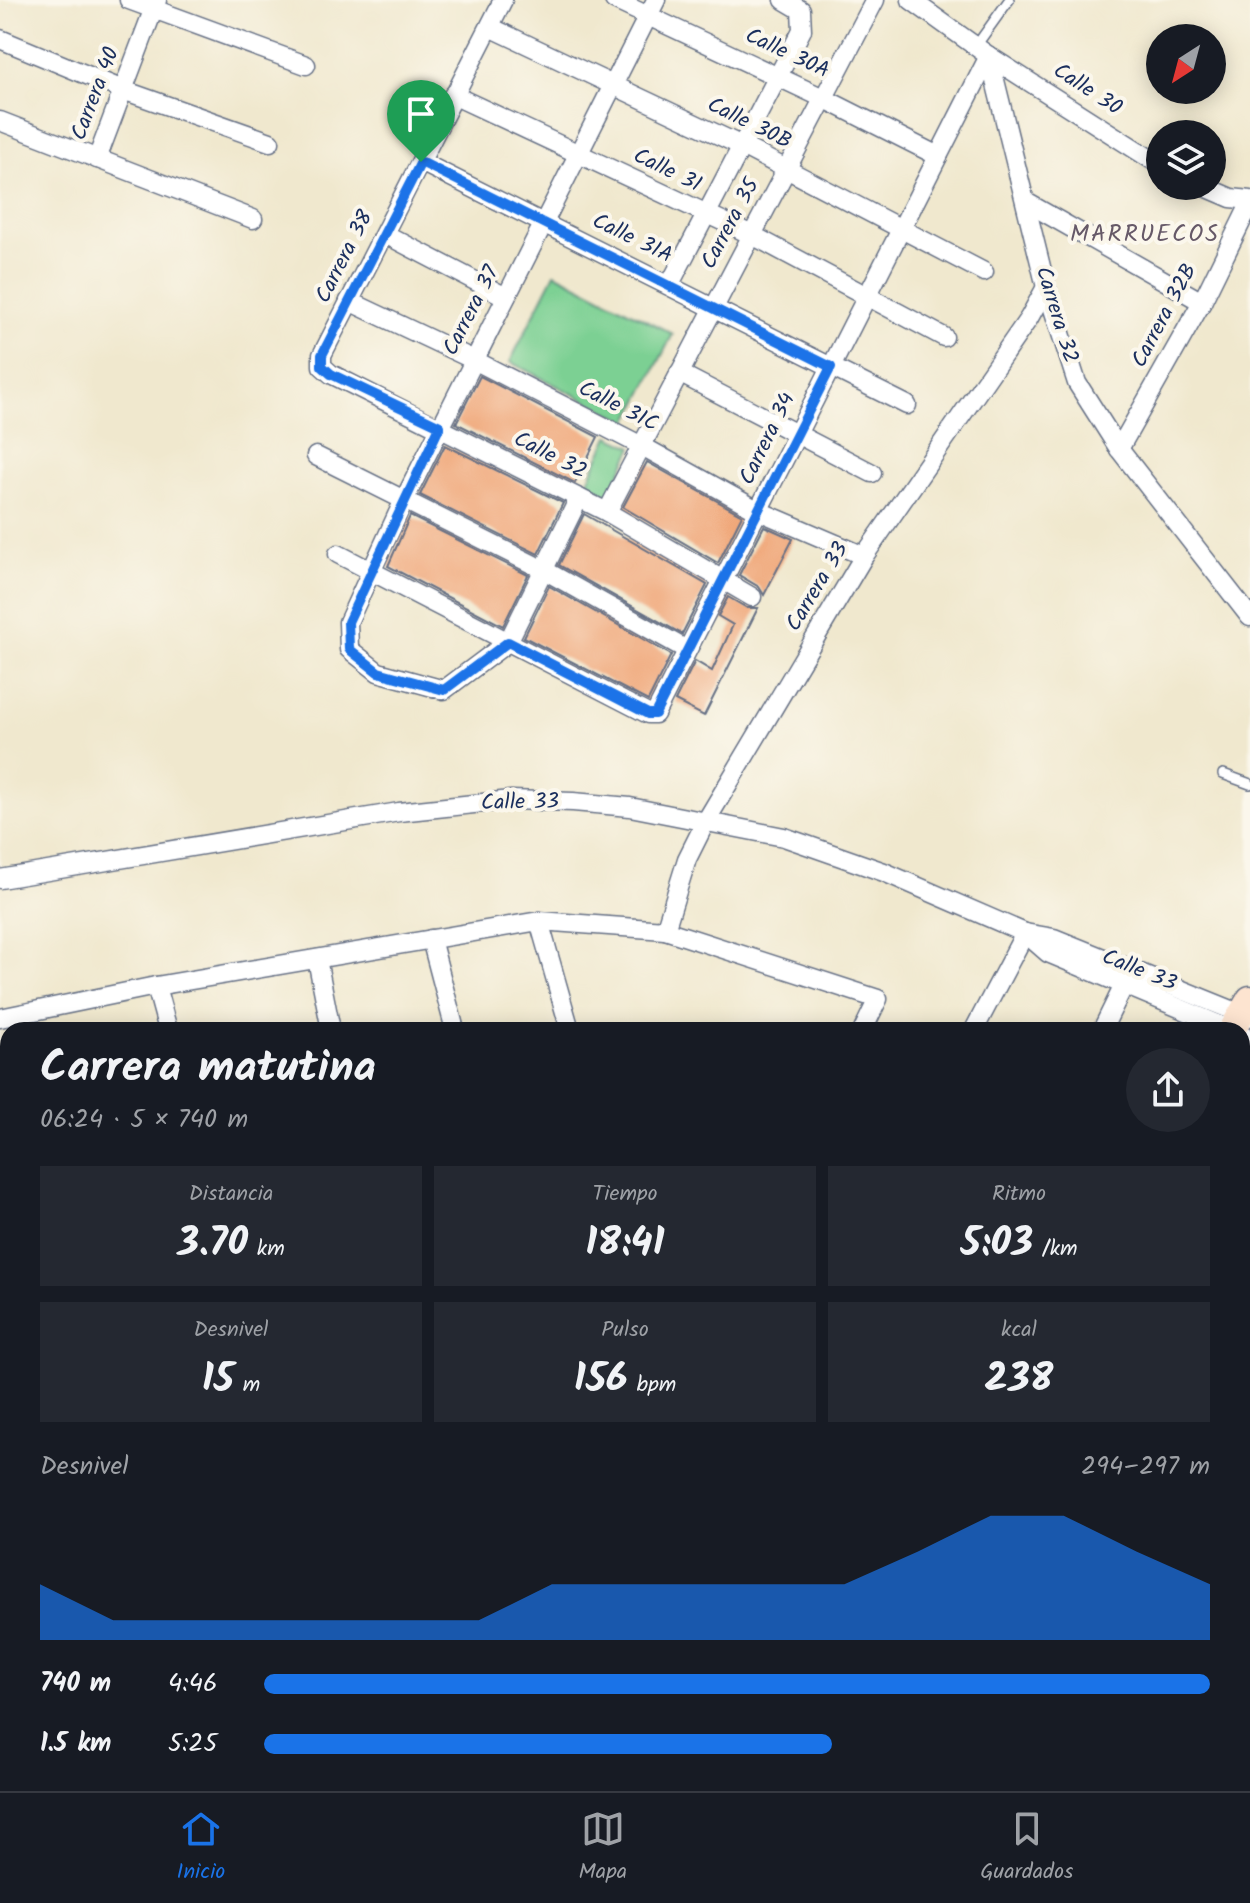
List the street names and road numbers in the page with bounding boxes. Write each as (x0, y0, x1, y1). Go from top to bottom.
street label: Calle 30A (739, 19, 835, 89)
street label: Carrera 40 (62, 42, 130, 146)
street label: Calle 30 (1045, 54, 1129, 126)
street label: Calle 30B (701, 88, 797, 160)
street label: Calle 31 (627, 139, 707, 203)
street label: Carrera 35 (692, 171, 770, 276)
street label: Carrera 38 (307, 204, 384, 310)
street label: Calle 31A (586, 204, 678, 274)
street label: Carrera 32B (1123, 258, 1207, 374)
street label: Carrera 37 (434, 259, 510, 362)
street label: Carrera 32 (1025, 262, 1087, 368)
street label: Calle 31C (572, 372, 664, 442)
street label: Carrera 34 (731, 387, 805, 491)
street label: Calle 32 (507, 423, 593, 489)
street label: Carrera 33 (777, 535, 859, 639)
street label: Calle 33 (481, 785, 559, 821)
street label: Calle 33 (1096, 940, 1182, 1002)

